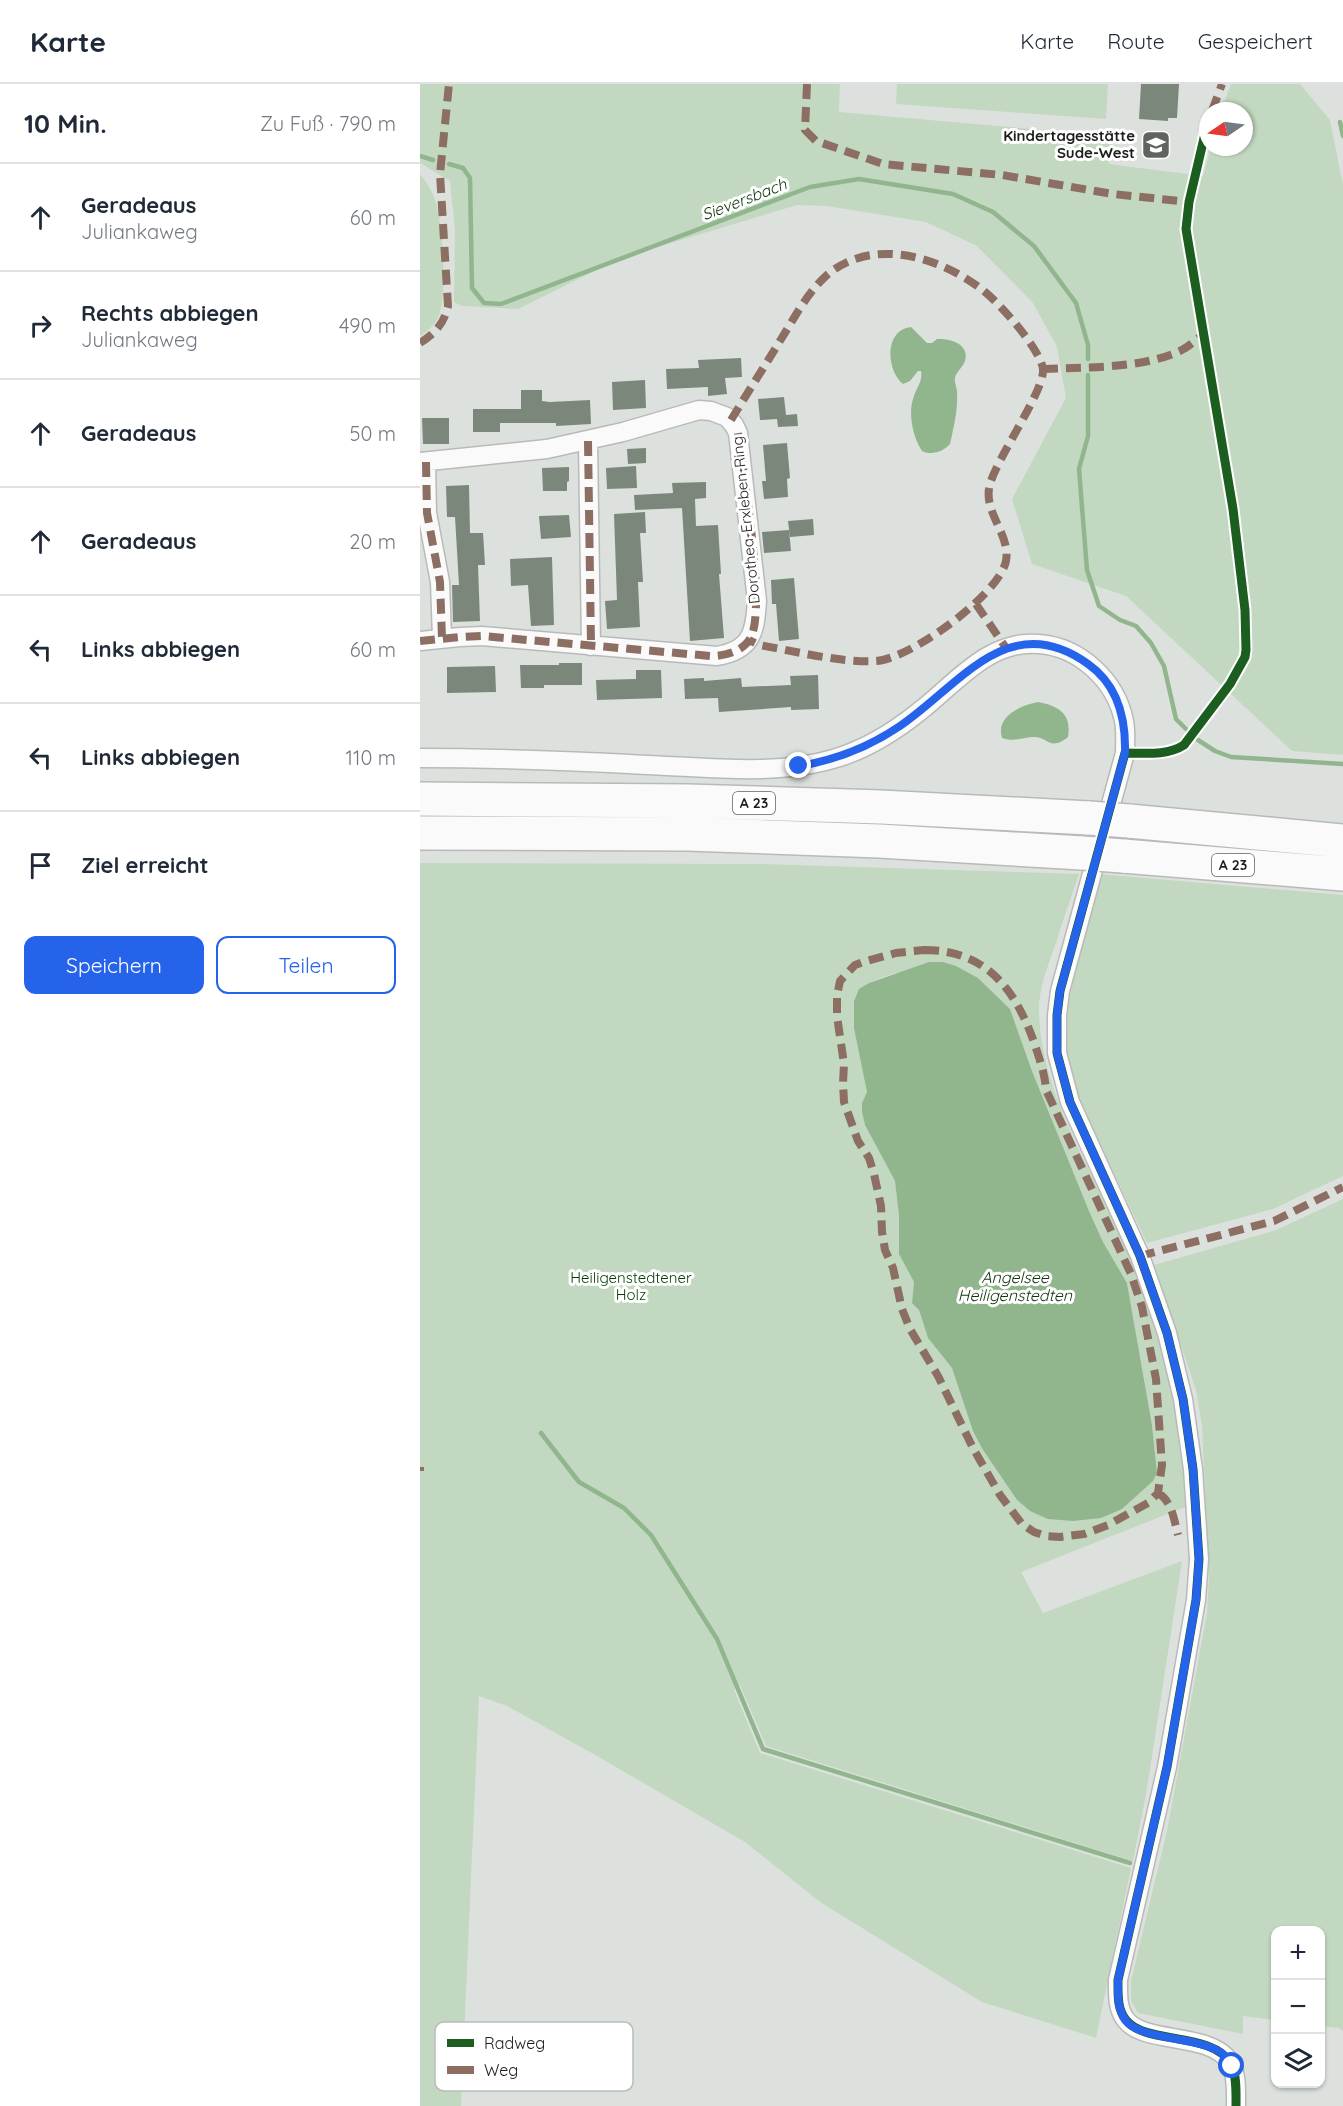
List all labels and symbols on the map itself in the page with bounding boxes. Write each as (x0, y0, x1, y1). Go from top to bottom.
north arrow (1199, 102, 1253, 156)
place label: Kindertagesstätte Sude-West (1003, 126, 1135, 162)
school or university icon: Kindertagesstätte Sude-West (1140, 129, 1172, 161)
water label: Sieversbach (699, 173, 790, 224)
street label: Dorothea-Erxleben-Ring (727, 435, 764, 605)
route end (785, 752, 811, 778)
road number: A 23 (733, 792, 775, 814)
road number: A 23 (1212, 854, 1254, 876)
water label: Angelsee Heiligenstedten (958, 1267, 1073, 1305)
park label: Heiligenstedtener Holz (570, 1268, 692, 1304)
legend (435, 2022, 633, 2091)
text: Radweg (484, 2033, 545, 2053)
route start (1218, 2052, 1244, 2078)
text: Weg (484, 2060, 518, 2080)

